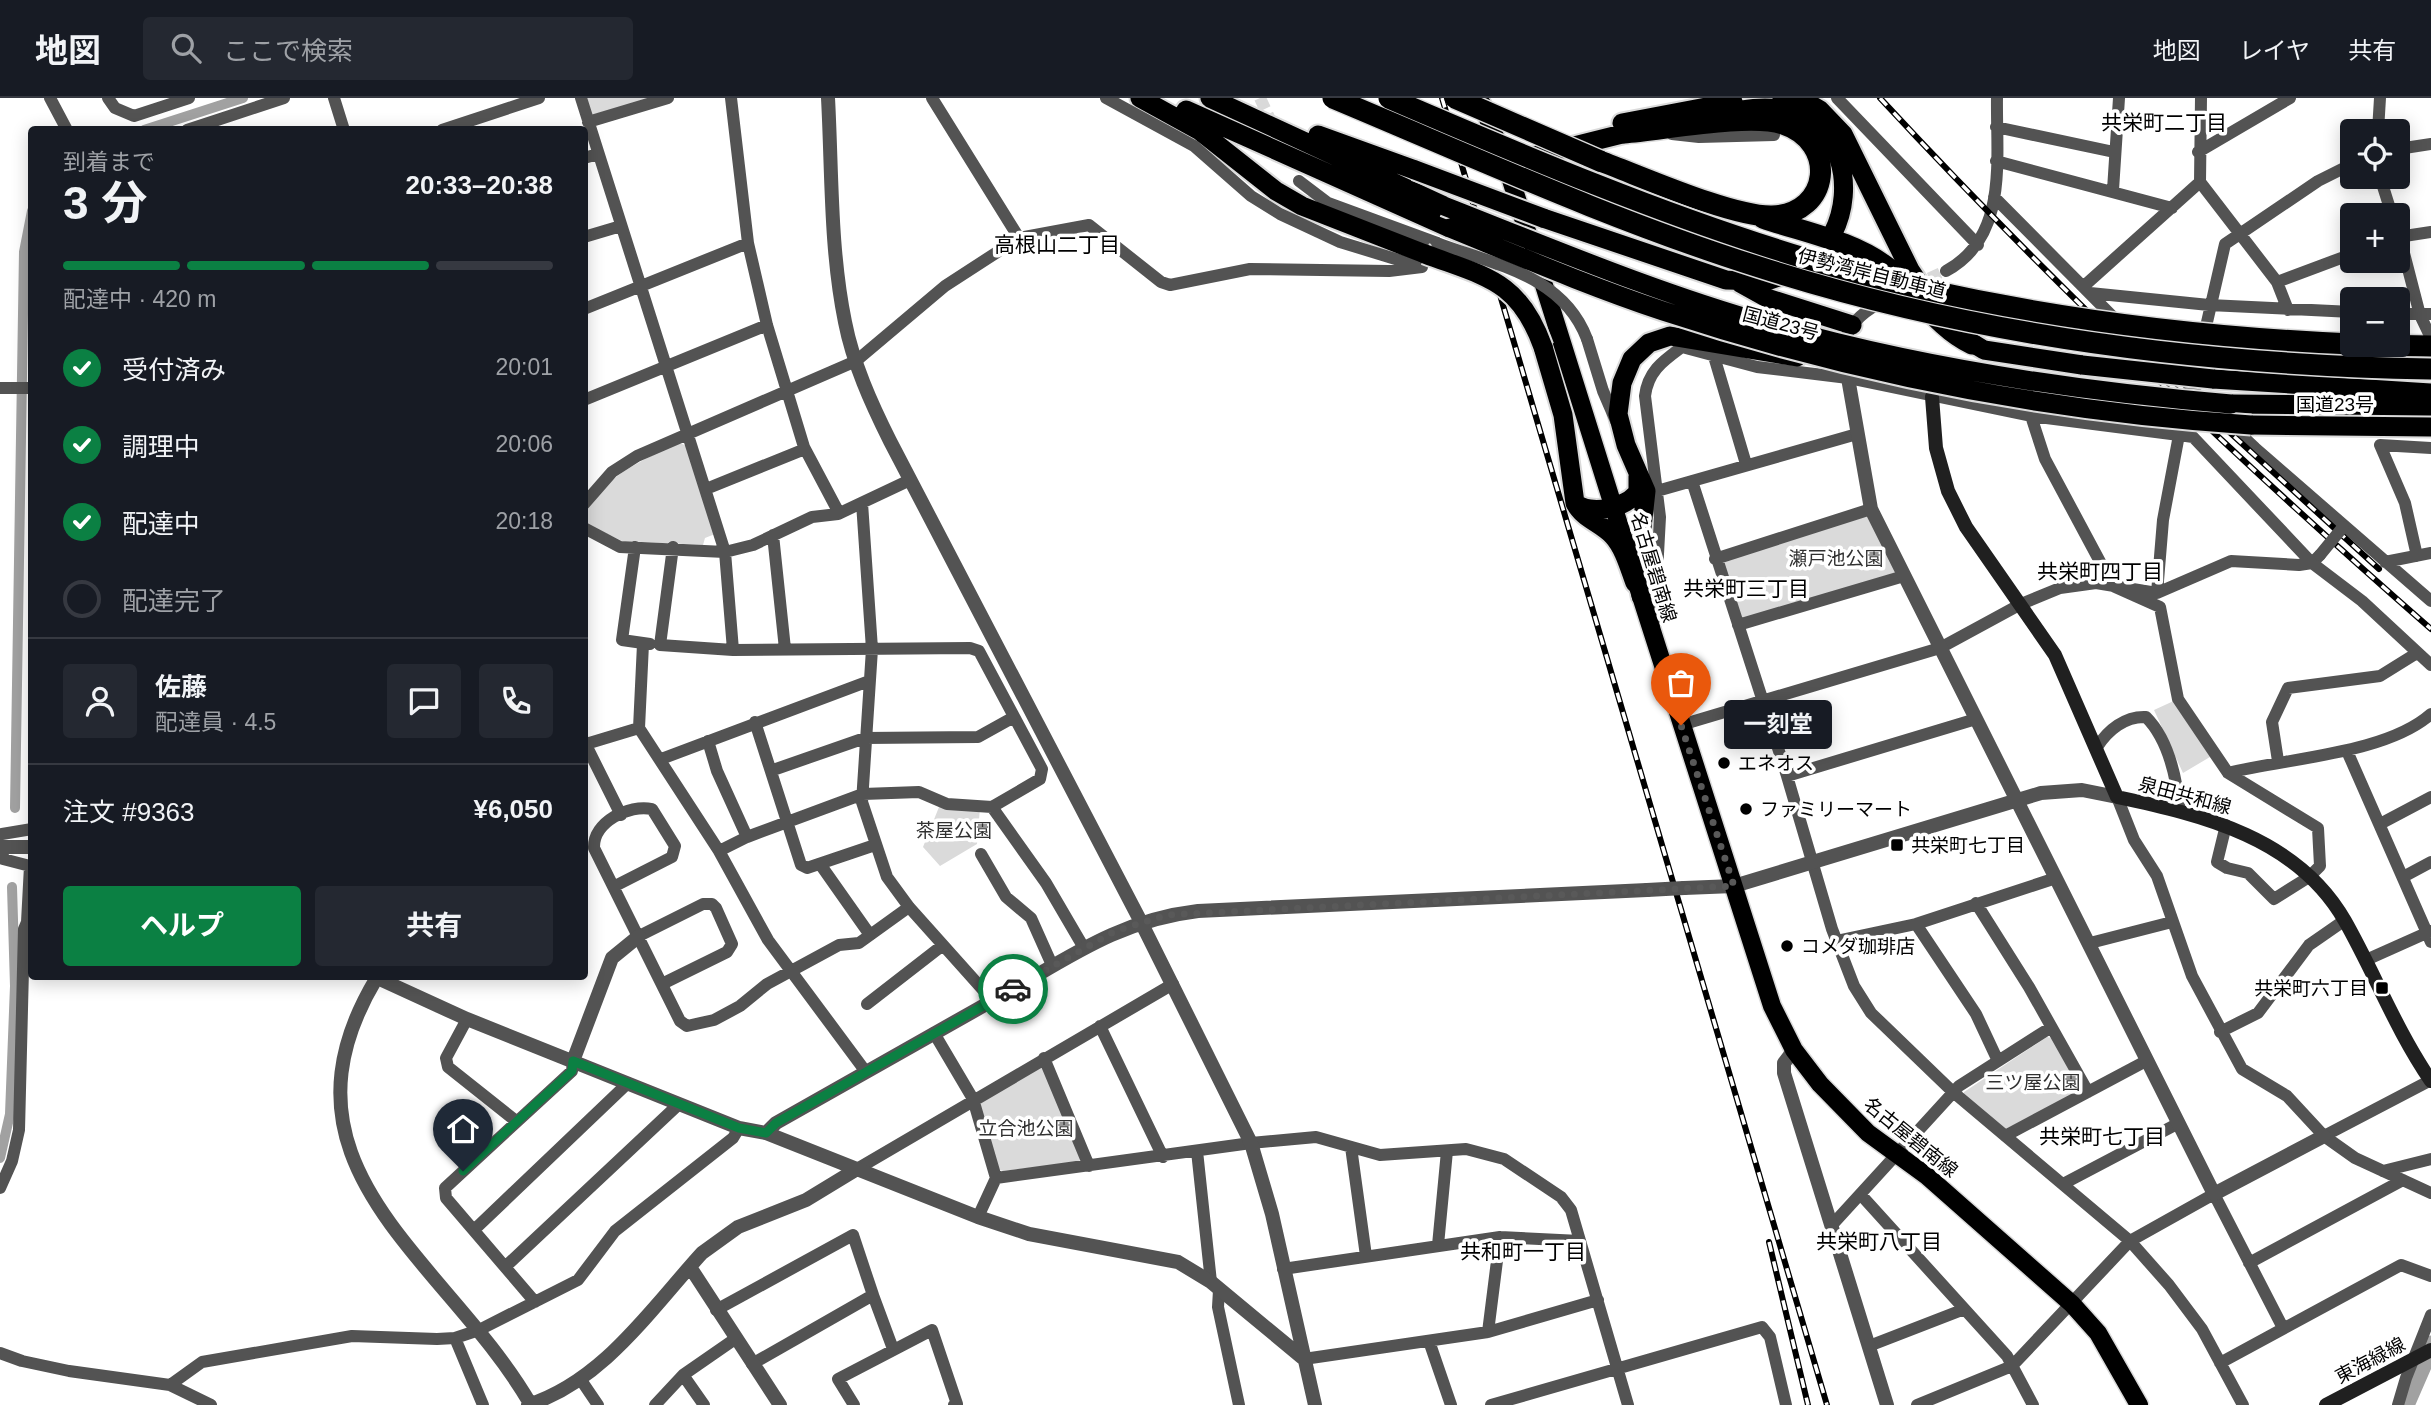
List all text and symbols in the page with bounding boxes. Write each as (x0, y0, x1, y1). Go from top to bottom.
search box (143, 17, 633, 80)
icon: search (167, 29, 205, 67)
text: 地図 (35, 32, 101, 69)
text: ここで検索 (223, 36, 353, 66)
text: 地図 (2153, 37, 2201, 64)
text: レイヤ (2239, 37, 2310, 64)
text: 共有 (2348, 37, 2396, 64)
district label: 共栄町二丁目 (2101, 111, 2227, 134)
map controls (2340, 119, 2410, 357)
button: locate (2340, 119, 2410, 189)
text: 到着まで (63, 149, 155, 175)
text: 20:33–20:38 (406, 170, 553, 200)
text: 3 分 (63, 177, 147, 229)
button: + (2340, 203, 2410, 273)
district label: 高根山二丁目 (994, 233, 1120, 256)
street label: 伊勢湾岸自動車道 (1796, 245, 1948, 302)
text: 配達中 · 420 m (63, 286, 216, 312)
button: − (2340, 287, 2410, 357)
street label: 国道23号 (1740, 303, 1821, 344)
icon: check (63, 349, 101, 387)
text: 20:01 (495, 354, 553, 380)
text: 受付済み (122, 355, 226, 385)
street label: 国道23号 (2296, 394, 2374, 415)
icon: check (63, 426, 101, 464)
text: 20:06 (495, 431, 553, 457)
text: 調理中 (122, 432, 200, 462)
icon: check (63, 503, 101, 541)
text: 20:18 (495, 508, 553, 534)
text: 配達中 (122, 509, 200, 539)
street label: 名古屋碧南線 (1627, 510, 1680, 625)
park label: 瀬戸池公園 (1788, 548, 1884, 569)
district label: 共栄町四丁目 (2037, 560, 2163, 583)
district label: 共栄町三丁目 (1683, 577, 1809, 600)
text: 配達完了 (122, 586, 226, 616)
pin (1651, 653, 1711, 725)
button: person (63, 664, 137, 738)
button: chat (387, 664, 461, 738)
button: phone (479, 664, 553, 738)
icon: bag (1662, 664, 1700, 702)
text: 佐藤 (155, 672, 207, 702)
callout: 一刻堂 (1723, 700, 1831, 750)
text: 配達員 · 4.5 (155, 709, 276, 735)
text: 一刻堂 (1744, 711, 1813, 737)
place label: エネオス (1738, 753, 1814, 774)
marker: エネオス (1716, 755, 1732, 771)
street label: 泉田共和線 (2136, 773, 2233, 818)
text: ¥6,050 (473, 794, 553, 824)
text: 注文 #9363 (63, 797, 195, 827)
place label: ファミリーマート (1760, 799, 1912, 820)
marker: ファミリーマート (1738, 801, 1754, 817)
park label: 茶屋公園 (916, 820, 992, 841)
place label: 共栄町七丁目 (1911, 835, 2025, 856)
marker: 共栄町七丁目 (1889, 837, 1905, 853)
button: ヘルプ (63, 886, 301, 966)
button: 共有 (315, 886, 553, 966)
place label: コメダ珈琲店 (1801, 936, 1915, 957)
marker: コメダ珈琲店 (1779, 938, 1795, 954)
courier (978, 954, 1048, 1024)
icon: car (994, 970, 1032, 1008)
place label: 共栄町六丁目 (2254, 978, 2368, 999)
marker: 共栄町六丁目 (2374, 980, 2390, 996)
park label: 三ツ屋公園 (1985, 1072, 2081, 1093)
street label: 名古屋碧南線 (1860, 1093, 1962, 1181)
pin (433, 1099, 493, 1171)
icon: home (444, 1110, 482, 1148)
park label: 立合池公園 (978, 1118, 1074, 1139)
district label: 共栄町七丁目 (2039, 1125, 2165, 1148)
district label: 共栄町八丁目 (1816, 1230, 1942, 1253)
district label: 共和町一丁目 (1460, 1240, 1586, 1263)
street label: 東海緑線 (2332, 1333, 2409, 1388)

